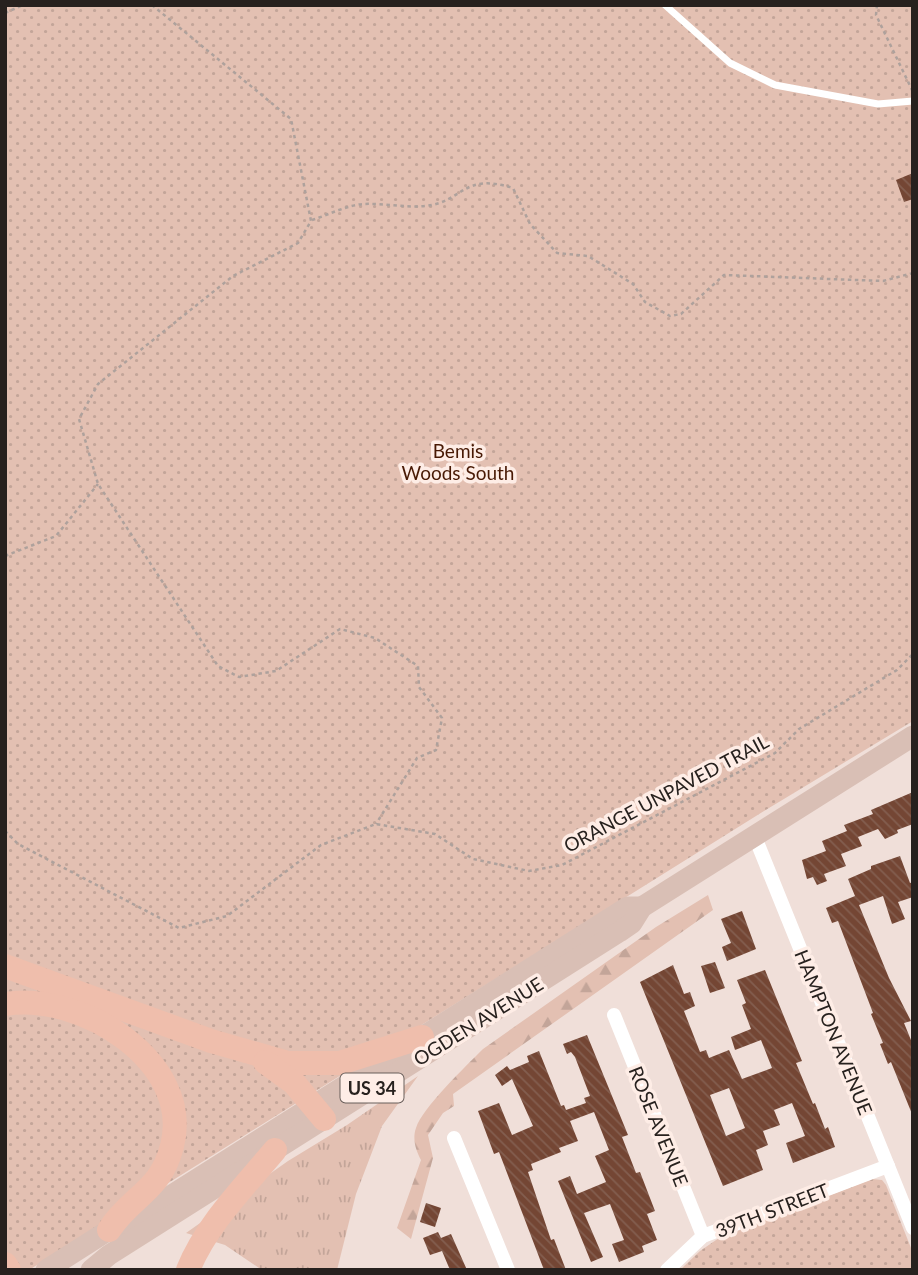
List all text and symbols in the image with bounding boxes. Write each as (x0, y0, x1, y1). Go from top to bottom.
park label: Bemis Woods South (402, 439, 514, 484)
street label: ORANGE UNPAVED TRAIL (560, 729, 773, 857)
street label: HAMPTON AVENUE (790, 946, 878, 1118)
street label: OGDEN AVENUE (409, 972, 547, 1070)
street label: ROSE AVENUE (624, 1063, 694, 1189)
road number: US 34 (340, 1073, 404, 1102)
street label: 39TH STREET (712, 1178, 832, 1242)

